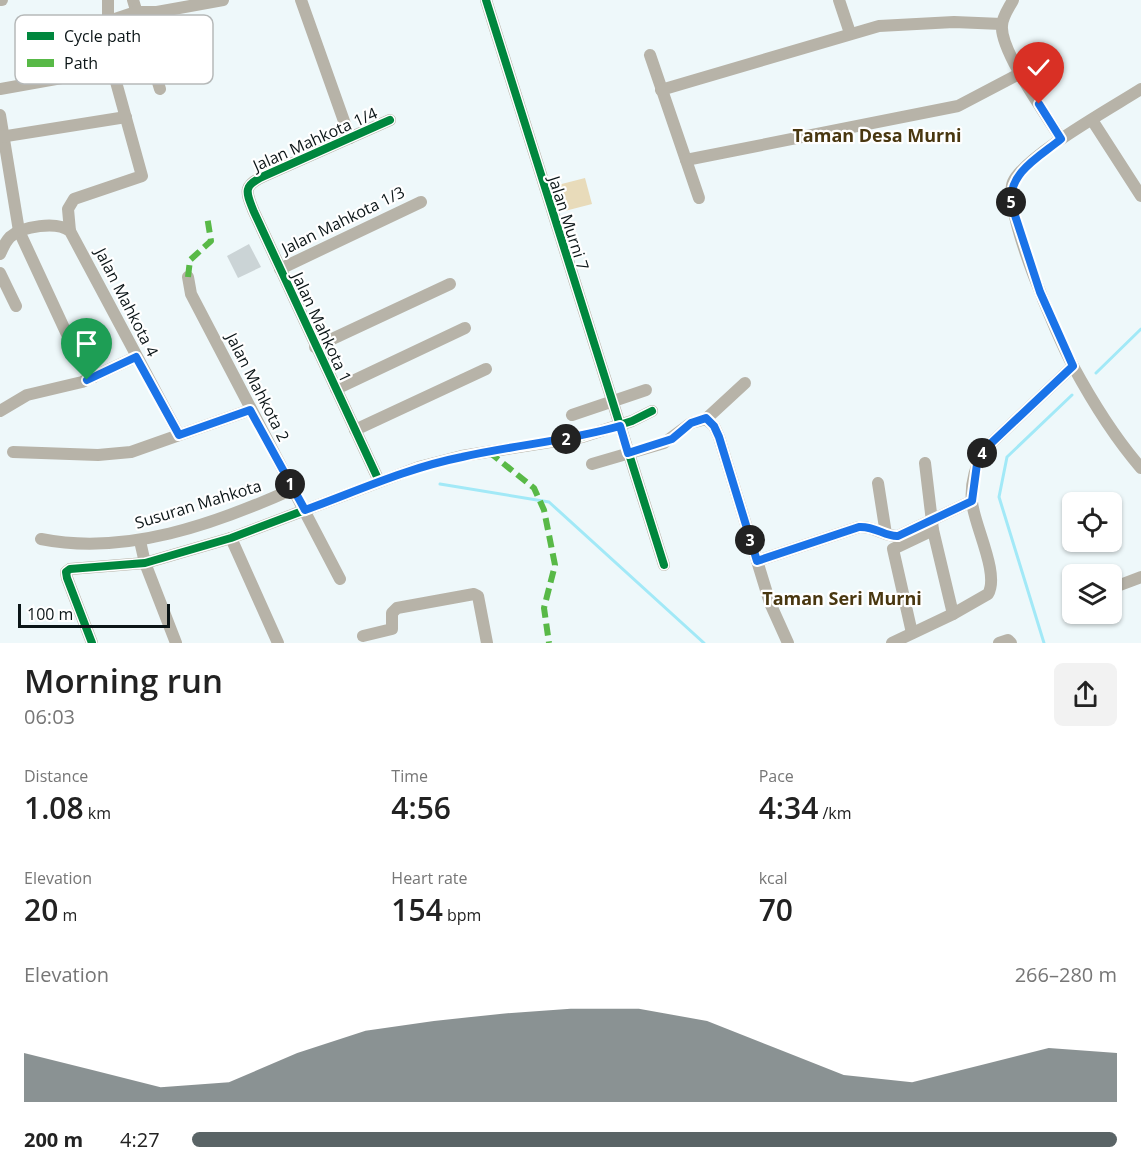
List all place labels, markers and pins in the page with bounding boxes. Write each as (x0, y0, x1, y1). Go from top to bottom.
pin (1013, 42, 1064, 104)
pin: 5 (996, 187, 1026, 217)
pin (61, 318, 112, 380)
pin: 2 (551, 424, 581, 454)
pin: 4 (967, 438, 997, 468)
pin: 1 (275, 469, 305, 499)
pin: 3 (735, 525, 765, 555)

